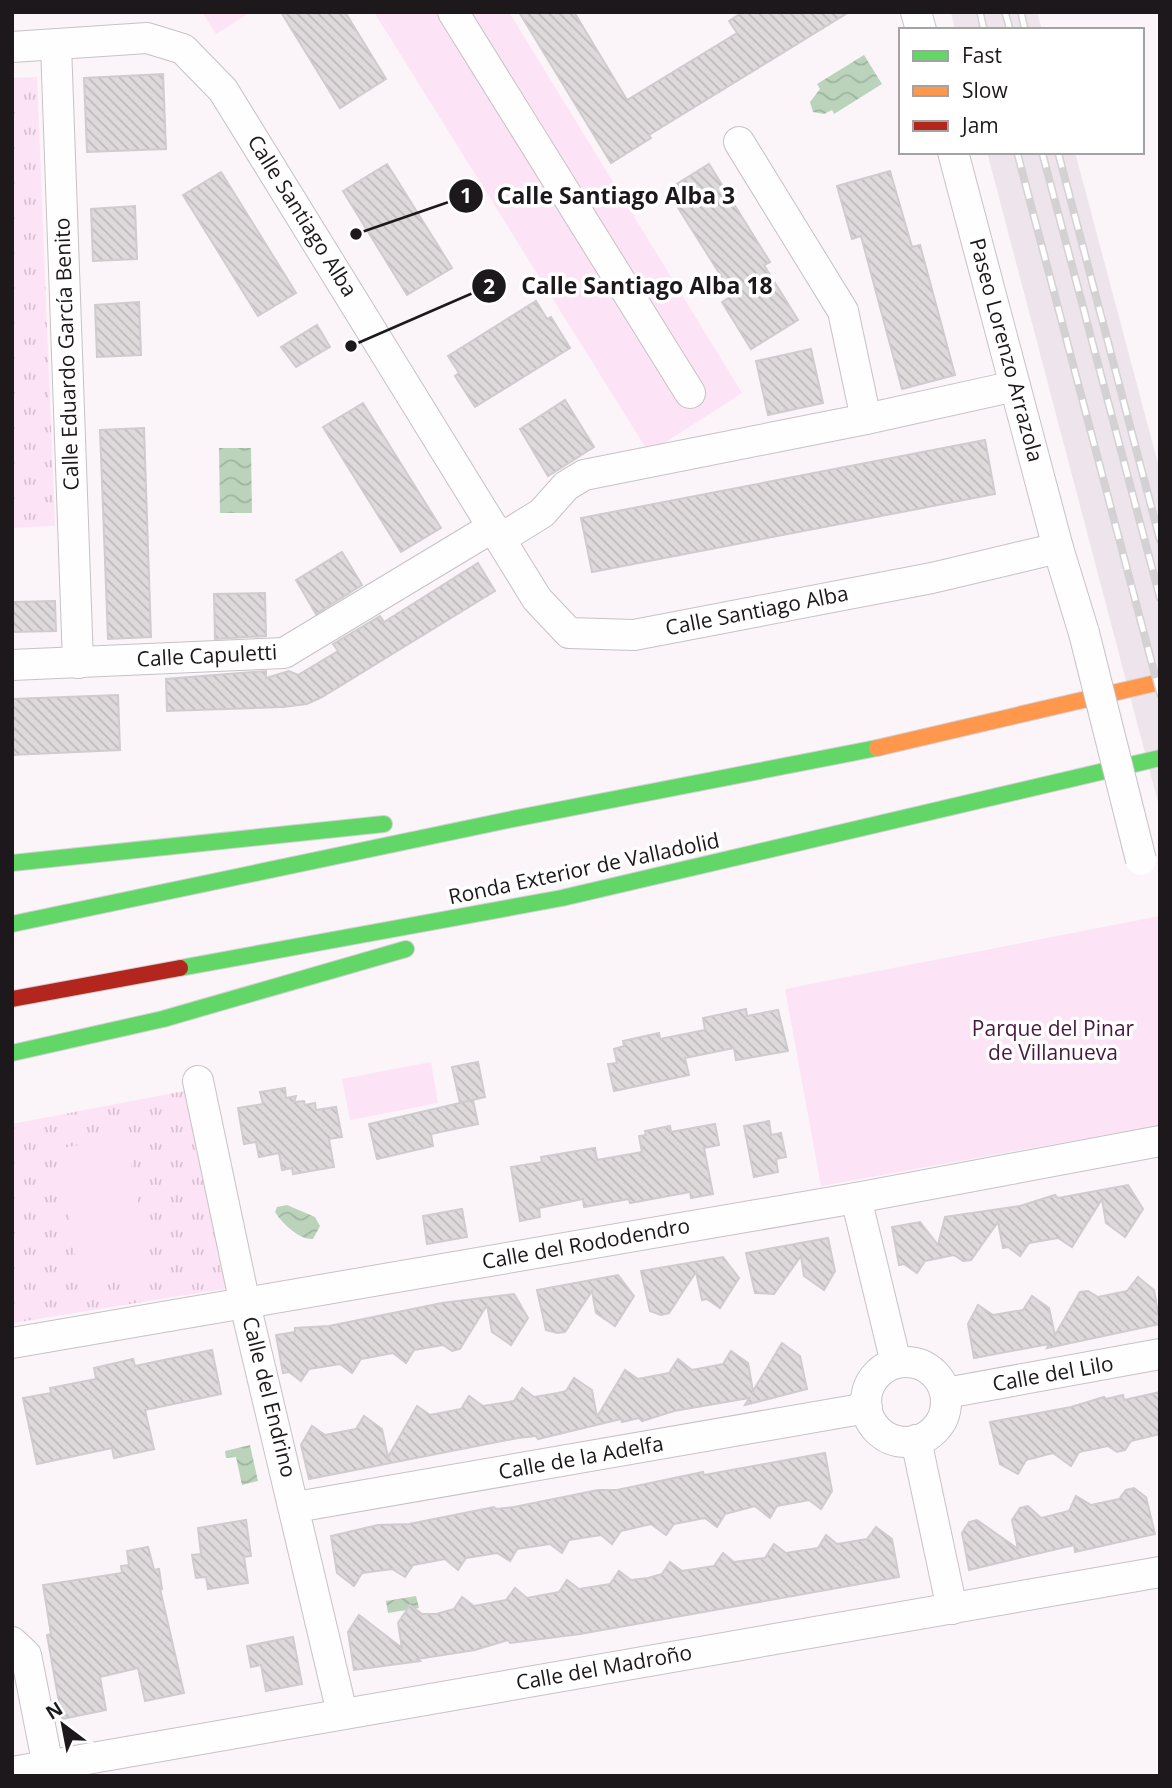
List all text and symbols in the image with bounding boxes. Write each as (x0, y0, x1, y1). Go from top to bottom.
legend (899, 28, 1144, 154)
text: Fast (962, 41, 1002, 69)
text: Slow (962, 76, 1008, 104)
text: Jam (960, 111, 999, 139)
street label: Calle Santiago Alba (242, 129, 364, 302)
callout: Calle Santiago Alba 3 (448, 174, 750, 218)
text: Calle Santiago Alba 3 (497, 179, 735, 211)
text: 1 (460, 181, 472, 209)
street label: Calle Eduardo García Benito (47, 217, 85, 491)
street label: Paseo Lorenzo Arrazola (964, 235, 1050, 465)
callout: Calle Santiago Alba 18 (472, 264, 786, 308)
text: Calle Santiago Alba 18 (521, 269, 773, 301)
text: 2 (483, 272, 495, 300)
street label: Calle Santiago Alba (663, 579, 851, 641)
street label: Calle Capuletti (136, 637, 278, 673)
street label: Ronda Exterior de Valladolid (446, 826, 722, 910)
park label: Parque del Pinar de Villanueva (972, 1014, 1135, 1066)
street label: Calle del Rododendro (480, 1211, 692, 1275)
street label: Calle del Endrino (236, 1313, 304, 1480)
street label: Calle del Lilo (990, 1349, 1115, 1397)
street label: Calle de la Adelfa (496, 1429, 666, 1485)
street label: Calle del Madroño (514, 1638, 694, 1696)
north arrow (28, 1690, 98, 1760)
text: N (41, 1695, 67, 1726)

